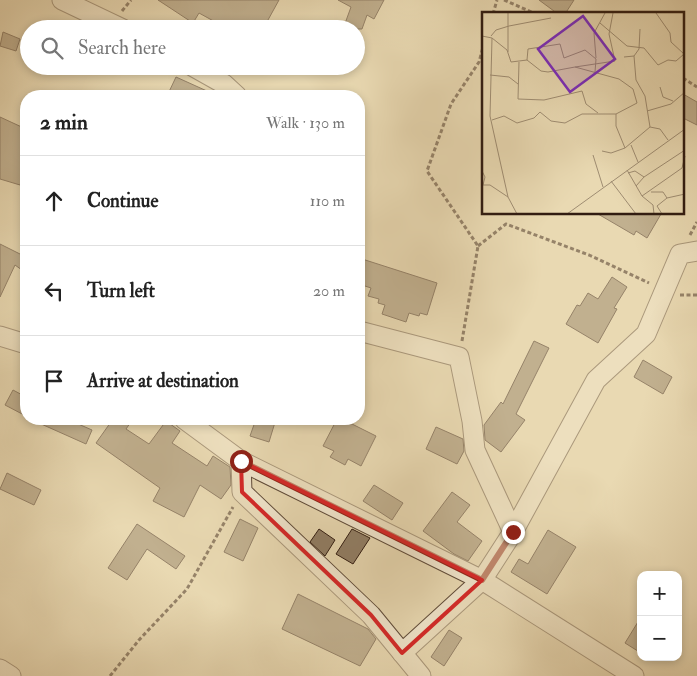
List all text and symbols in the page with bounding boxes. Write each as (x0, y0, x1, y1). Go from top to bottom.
inset map (482, 12, 684, 215)
search box (20, 20, 365, 75)
icon: search (38, 34, 66, 62)
text: Search here (78, 36, 166, 60)
text: 2 min (40, 109, 88, 136)
text: Walk · 130 m (266, 113, 345, 133)
icon: ahead (40, 187, 68, 215)
text: Continue (87, 189, 158, 213)
text: 110 m (310, 191, 345, 211)
icon: left (40, 277, 68, 305)
text: Turn left (87, 279, 155, 303)
text: 20 m (313, 281, 345, 301)
icon: arrive (40, 367, 68, 395)
text: Arrive at destination (87, 369, 239, 393)
route start (230, 450, 253, 473)
route end (502, 521, 525, 544)
map controls (637, 571, 682, 661)
button: + (637, 571, 682, 616)
button: − (637, 616, 682, 661)

